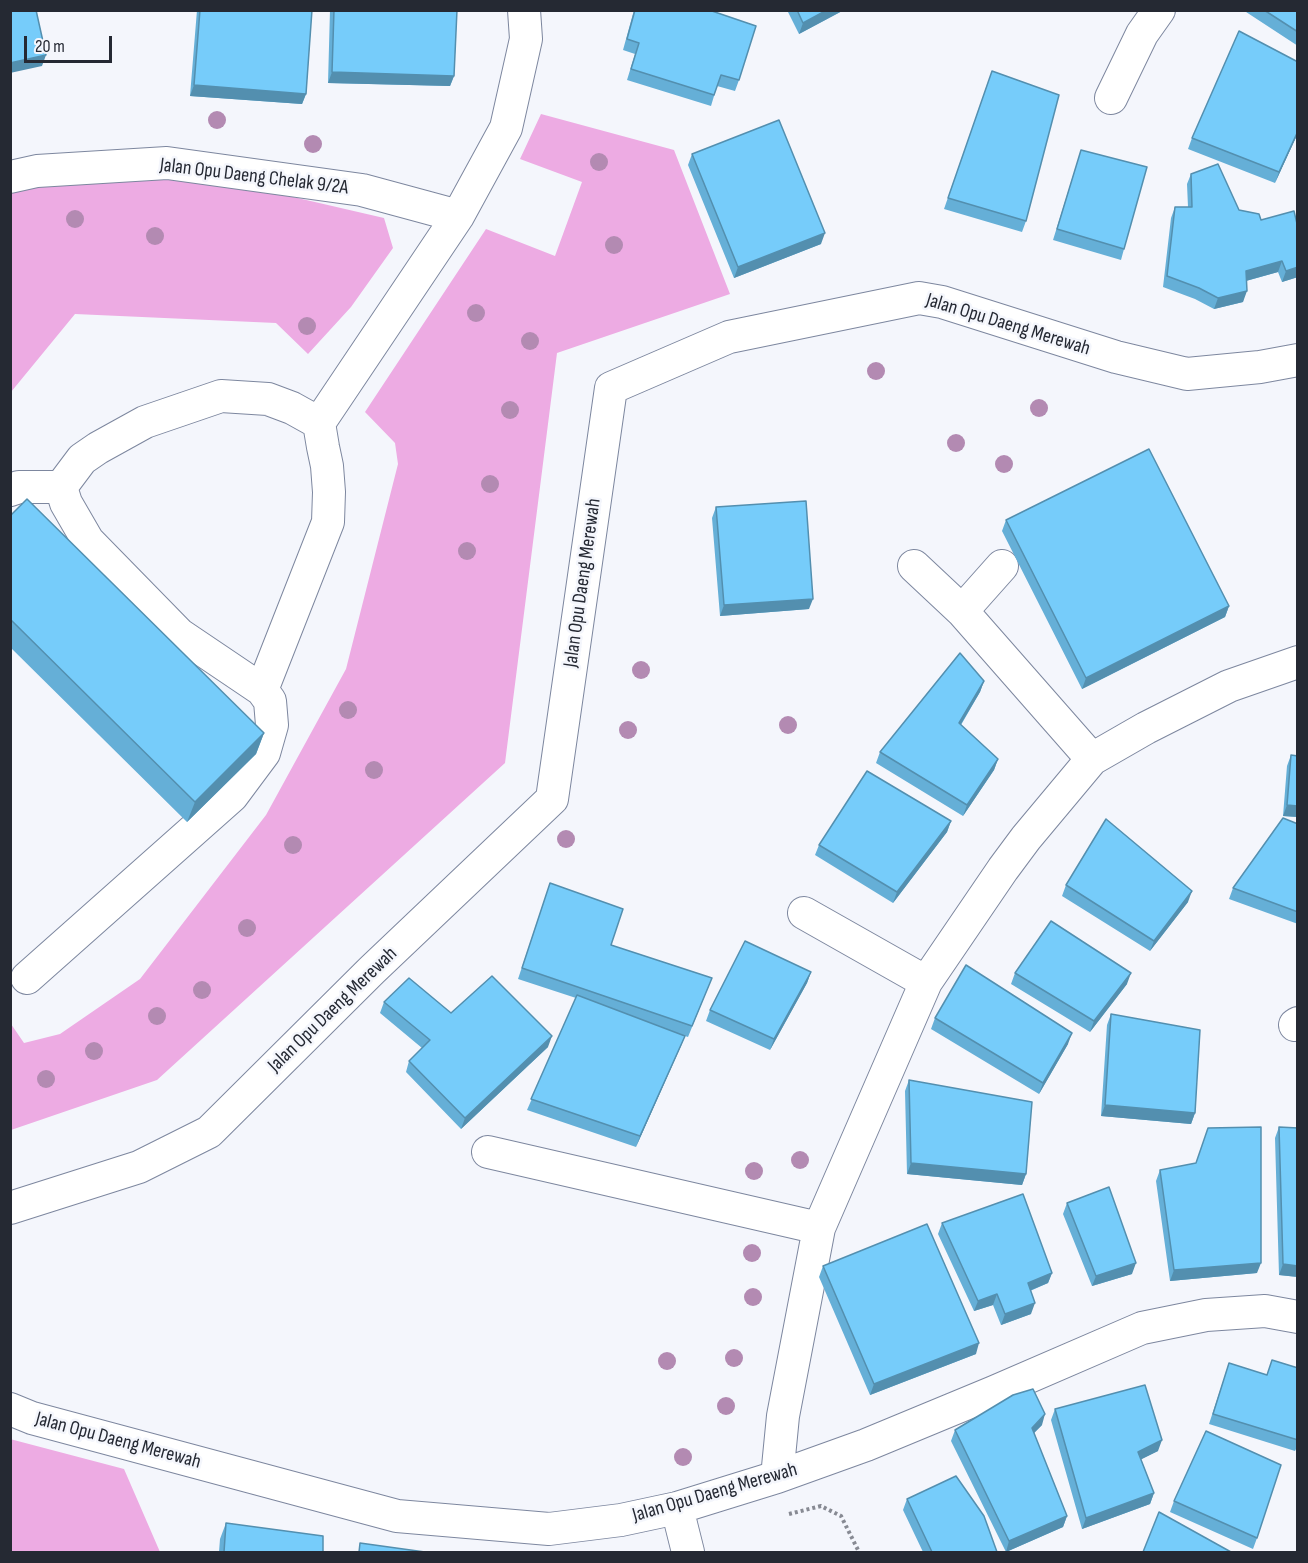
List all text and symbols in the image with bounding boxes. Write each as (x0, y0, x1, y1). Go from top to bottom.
scale bar (27, 24, 116, 62)
text: 20 m (35, 36, 65, 57)
street label: Jalan Opu Daeng Chelak 9/2A (158, 154, 350, 200)
street label: Jalan Opu Daeng Merewah (923, 289, 1093, 361)
street label: Jalan Opu Daeng Merewah (559, 497, 607, 669)
street label: Jalan Opu Daeng Merewah (263, 942, 403, 1078)
street label: Jalan Opu Daeng Merewah (33, 1407, 203, 1475)
street label: Jalan Opu Daeng Merewah (630, 1458, 800, 1528)

